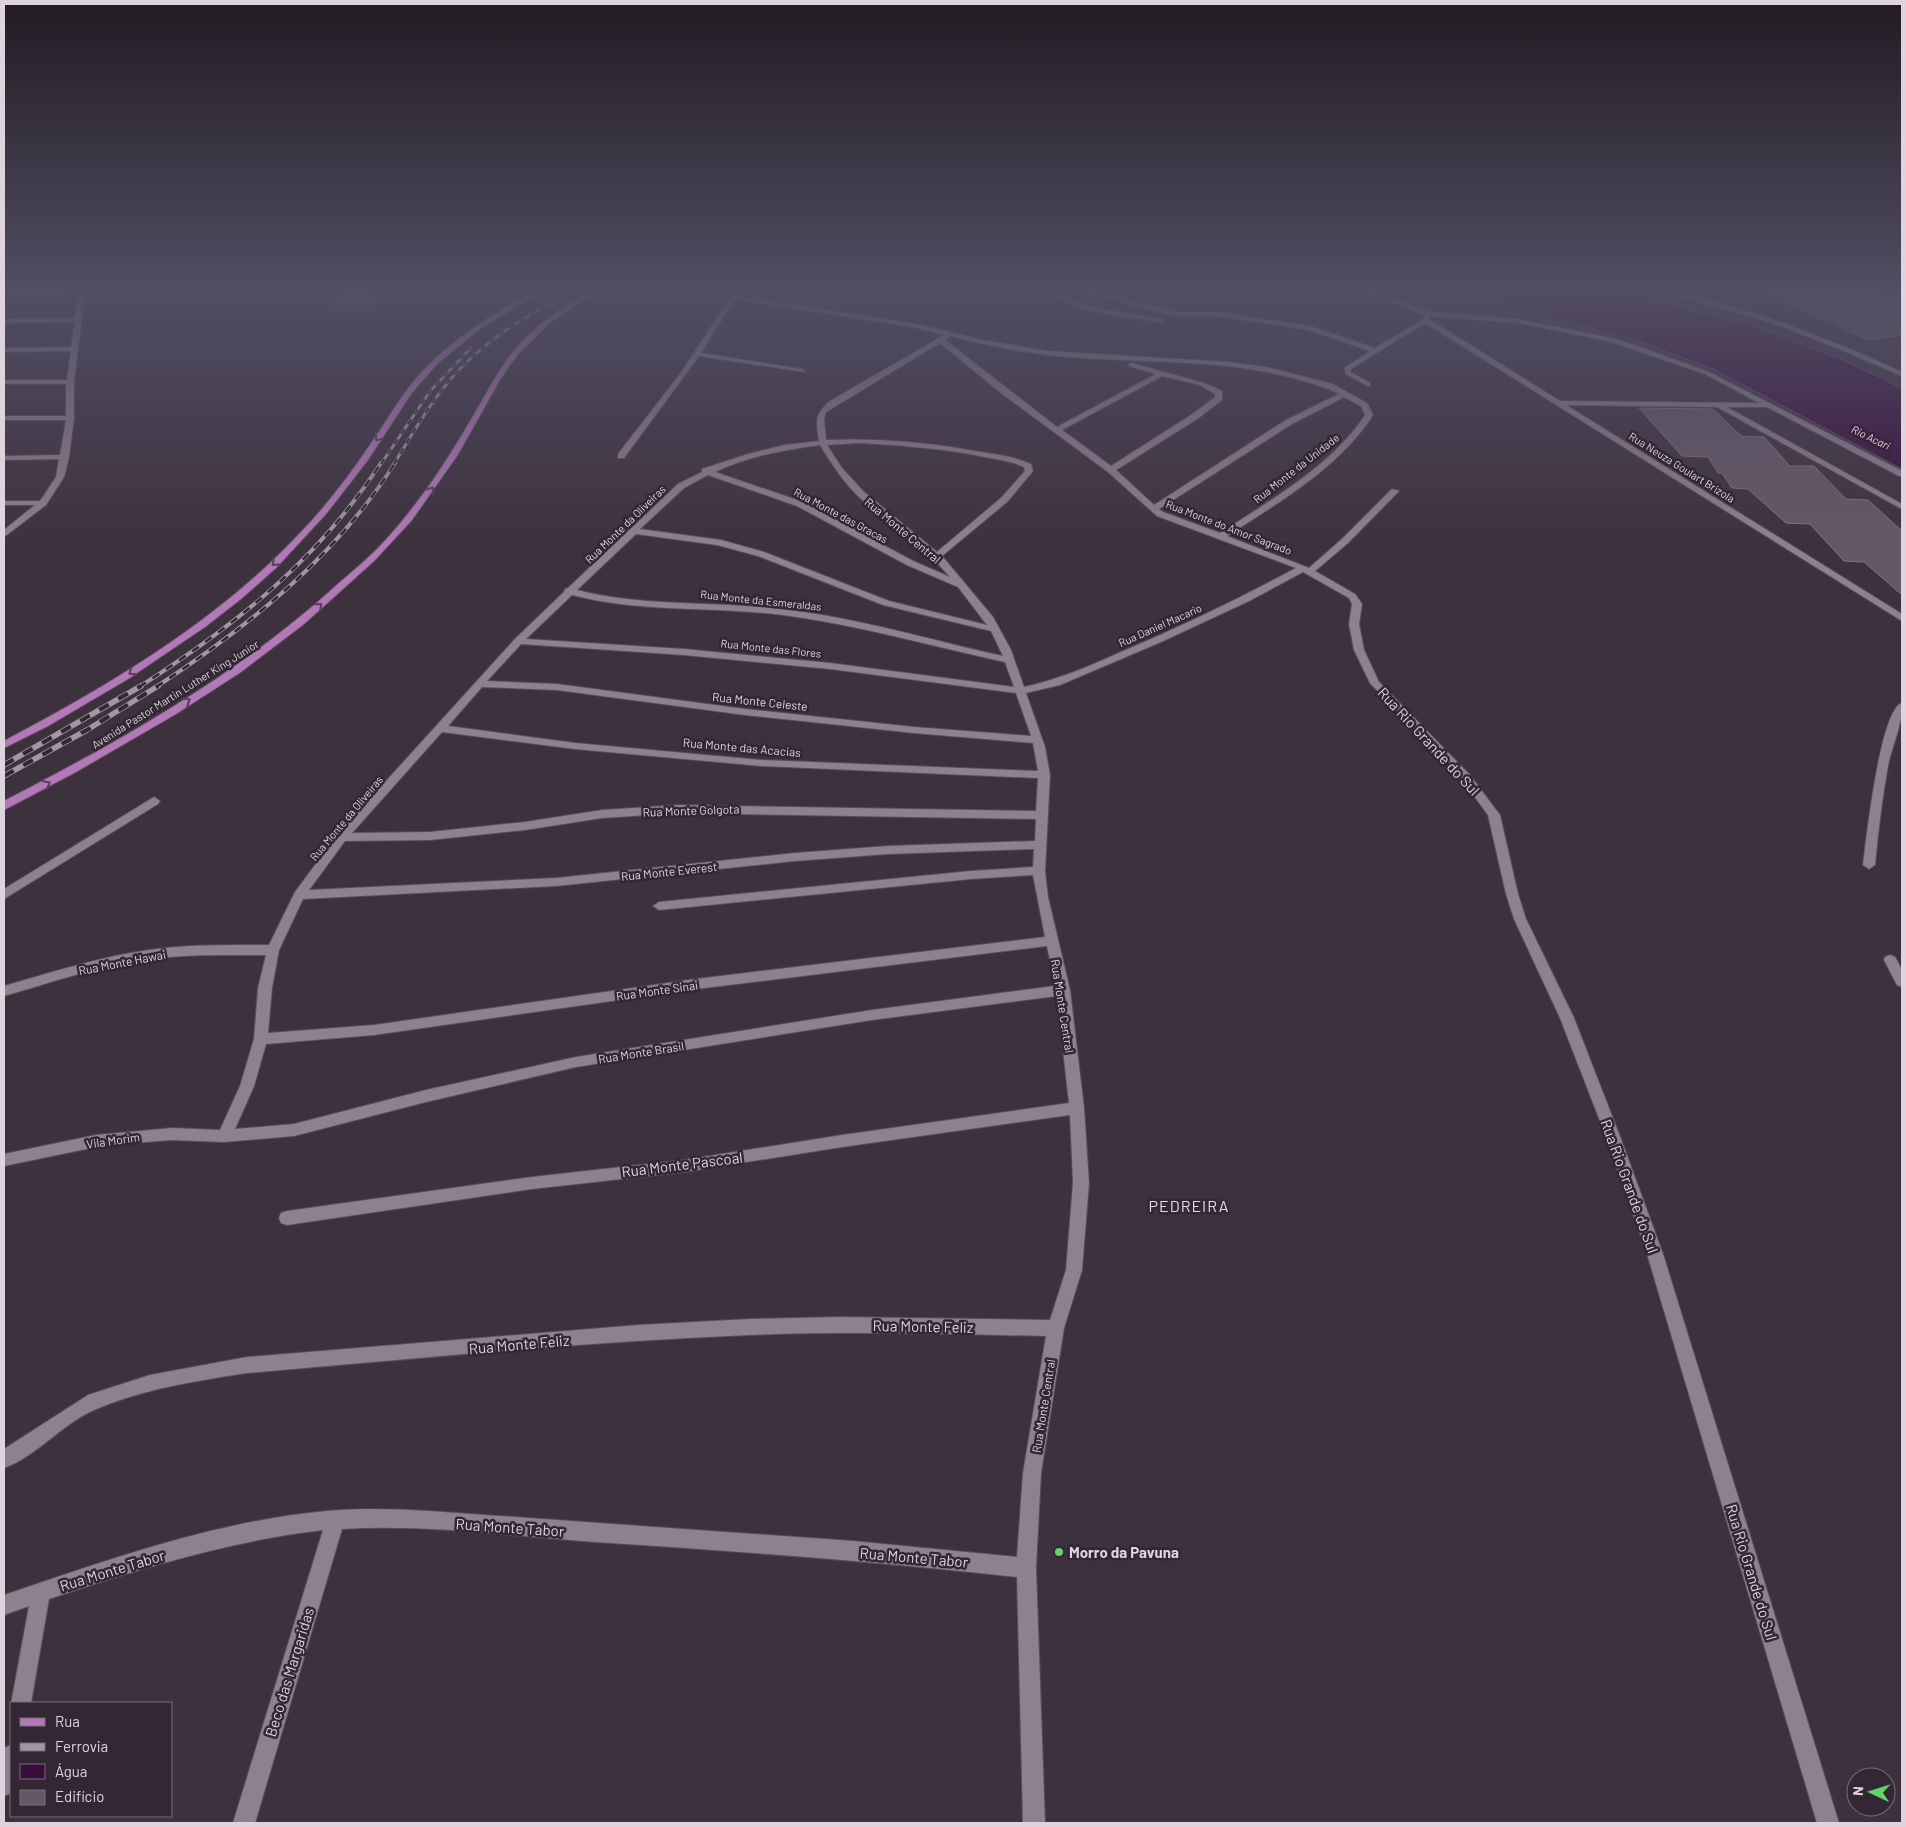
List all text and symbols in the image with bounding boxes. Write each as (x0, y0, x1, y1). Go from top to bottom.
water label: Rio Acari (1849, 422, 1893, 452)
street label: Rua Neuza Goulart Brizola (1627, 429, 1737, 505)
street label: Rua Monte da Unidade (1250, 430, 1342, 506)
one-way arrow (375, 433, 385, 442)
street label: Rua Monte da Oliveiras (582, 482, 668, 566)
street label: Rua Monte das Gracas (792, 485, 890, 545)
one-way arrow (425, 486, 434, 495)
street label: Rua Monte Central (862, 494, 944, 566)
street label: Rua Monte do Amor Sagrado (1164, 497, 1294, 557)
one-way arrow (271, 557, 280, 566)
street label: Rua Monte da Esmeraldas (700, 587, 822, 613)
street label: Rua Daniel Macario (1116, 601, 1204, 649)
one-way arrow (313, 603, 322, 612)
street label: Rua Monte das Flores (720, 636, 822, 660)
street label: Avenida Pastor Martin Luther King Junior (89, 637, 261, 751)
one-way arrow (128, 666, 137, 676)
street label: Rua Rio Grande do Sul (1374, 683, 1484, 799)
street label: Rua Monte Celeste (712, 689, 808, 713)
one-way arrow (182, 698, 191, 708)
street label: Rua Monte das Acacias (682, 735, 802, 759)
street label: Rua Monte da Oliveiras (307, 773, 385, 863)
one-way arrow (42, 780, 51, 790)
street label: Rua Monte Golgota (642, 801, 740, 819)
street label: Rua Monte Everest (620, 859, 718, 883)
street label: Rua Monte Hawai (77, 947, 167, 977)
street label: Rua Monte Central (1049, 958, 1077, 1054)
street label: Rua Monte Sinai (615, 977, 699, 1003)
street label: Rua Monte Brasil (597, 1038, 685, 1066)
street label: Rua Rio Grande do Sul (1597, 1117, 1663, 1255)
street label: Vila Morim (85, 1129, 141, 1151)
street label: Rua Monte Pascoal (620, 1148, 744, 1180)
district label: PEDREIRA (1149, 1196, 1229, 1215)
street label: Rua Monte Feliz (872, 1316, 974, 1336)
street label: Rua Monte Feliz (468, 1331, 570, 1357)
street label: Rua Monte Central (1029, 1358, 1057, 1454)
street label: Rua Rio Grande do Sul (1723, 1502, 1781, 1642)
street label: Rua Monte Tabor (455, 1514, 565, 1540)
street label: Rua Monte Tabor (859, 1543, 970, 1571)
place label: Morro da Pavuna (1069, 1543, 1179, 1561)
street label: Rua Monte Tabor (57, 1545, 167, 1595)
marker: Morro da Pavuna (1053, 1546, 1065, 1558)
street label: Beco das Margaridas (261, 1605, 317, 1739)
legend (10, 1702, 172, 1817)
text: Rua (55, 1712, 80, 1730)
text: Ferrovia (55, 1737, 108, 1755)
text: Água (55, 1762, 88, 1780)
north arrow (1846, 1767, 1896, 1817)
text: N (1849, 1786, 1866, 1796)
text: Edifício (55, 1787, 104, 1805)

